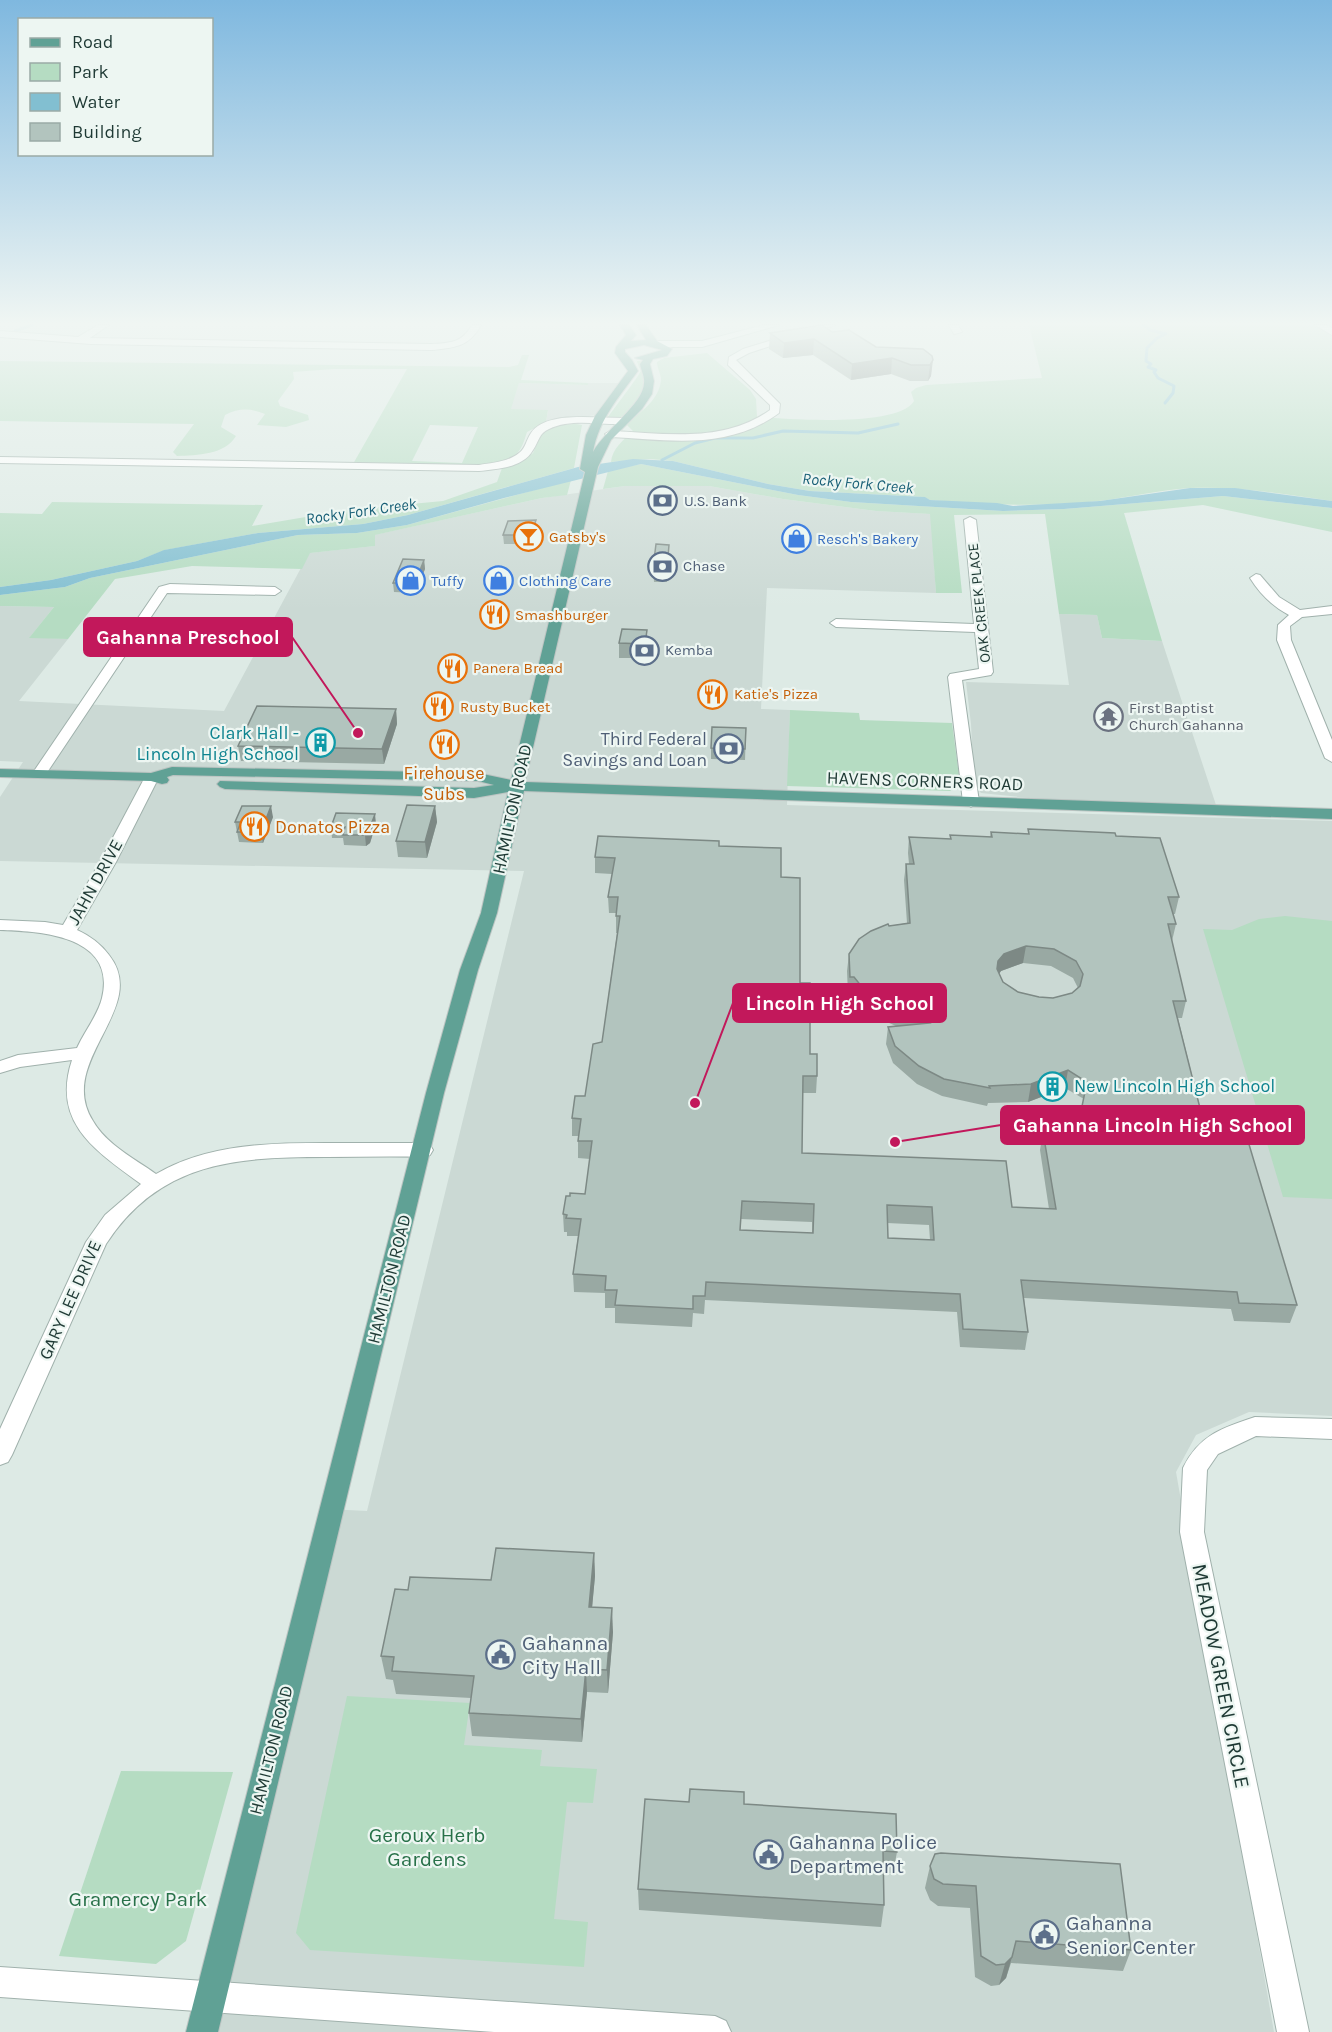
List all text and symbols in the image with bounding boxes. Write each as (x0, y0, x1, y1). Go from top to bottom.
legend (18, 18, 213, 156)
text: Road (72, 31, 113, 53)
text: Park (72, 61, 109, 83)
text: Water (72, 91, 120, 113)
text: Building (72, 121, 142, 143)
water label: Rocky Fork Creek (802, 469, 915, 497)
bank icon: U.S. Bank (647, 485, 679, 517)
place label: U.S. Bank (684, 492, 747, 510)
water label: Rocky Fork Creek (304, 494, 418, 528)
bar icon: Gatsby's (512, 521, 544, 553)
shop icon: Resch's Bakery (780, 523, 812, 555)
place label: Gatsby's (549, 528, 606, 546)
place label: Resch's Bakery (817, 530, 918, 548)
street label: OAK CREEK PLACE (964, 542, 994, 664)
bank icon: Chase (646, 550, 678, 582)
place label: Chase (683, 557, 725, 575)
shop icon: Tuffy (394, 565, 426, 597)
shop icon: Clothing Care (482, 565, 514, 597)
place label: Tuffy (431, 572, 464, 590)
place label: Clothing Care (519, 572, 611, 590)
restaurant icon: Smashburger (478, 599, 510, 631)
place label: Smashburger (515, 606, 609, 624)
callout: Gahanna Preschool (84, 618, 292, 656)
text: Gahanna Preschool (96, 626, 280, 649)
bank icon: Kemba (628, 634, 660, 666)
place label: Kemba (665, 641, 713, 659)
restaurant icon: Panera Bread (436, 652, 468, 684)
place label: Panera Bread (473, 659, 563, 677)
restaurant icon: Katie's Pizza (697, 678, 729, 710)
place label: Katie's Pizza (734, 685, 818, 703)
restaurant icon: Rusty Bucket (423, 691, 455, 723)
place label: Rusty Bucket (460, 698, 551, 716)
place label: First Baptist Church Gahanna (1129, 699, 1244, 734)
temple icon: First Baptist Church Gahanna (1092, 701, 1124, 733)
place label: Clark Hall - Lincoln High School (137, 722, 299, 765)
building icon: Clark Hall - Lincoln High School (304, 727, 336, 759)
restaurant icon: Firehouse Subs (428, 728, 460, 760)
place label: Third Federal Savings and Loan (562, 728, 707, 771)
bank icon: Third Federal Savings and Loan (712, 733, 744, 765)
street label: HAMILTON ROAD (487, 742, 537, 876)
place label: Firehouse Subs (404, 762, 484, 805)
street label: HAVENS CORNERS ROAD (826, 767, 1024, 795)
restaurant icon: Donatos Pizza (238, 811, 270, 843)
place label: Donatos Pizza (275, 816, 390, 838)
street label: JAHN DRIVE (62, 835, 128, 929)
callout: Lincoln High School (733, 984, 946, 1022)
text: Lincoln High School (746, 992, 934, 1015)
building icon: New Lincoln High School (1037, 1070, 1069, 1102)
place label: New Lincoln High School (1074, 1075, 1275, 1097)
callout: Gahanna Lincoln High School (1001, 1106, 1304, 1144)
text: Gahanna Lincoln High School (1013, 1114, 1293, 1137)
street label: HAMILTON ROAD (362, 1212, 416, 1346)
street label: GARY LEE DRIVE (34, 1237, 106, 1363)
street label: MEADOW GREEN CIRCLE (1187, 1562, 1255, 1790)
place label: Gahanna City Hall (522, 1631, 608, 1679)
public building icon: Gahanna City Hall (485, 1639, 517, 1671)
street label: HAMILTON ROAD (244, 1683, 298, 1817)
park label: Geroux Herb Gardens (369, 1823, 485, 1871)
place label: Gahanna Police Department (789, 1830, 937, 1878)
public building icon: Gahanna Police Department (752, 1838, 784, 1870)
park label: Gramercy Park (69, 1887, 208, 1911)
place label: Gahanna Senior Center (1066, 1911, 1195, 1959)
public building icon: Gahanna Senior Center (1029, 1919, 1061, 1951)

